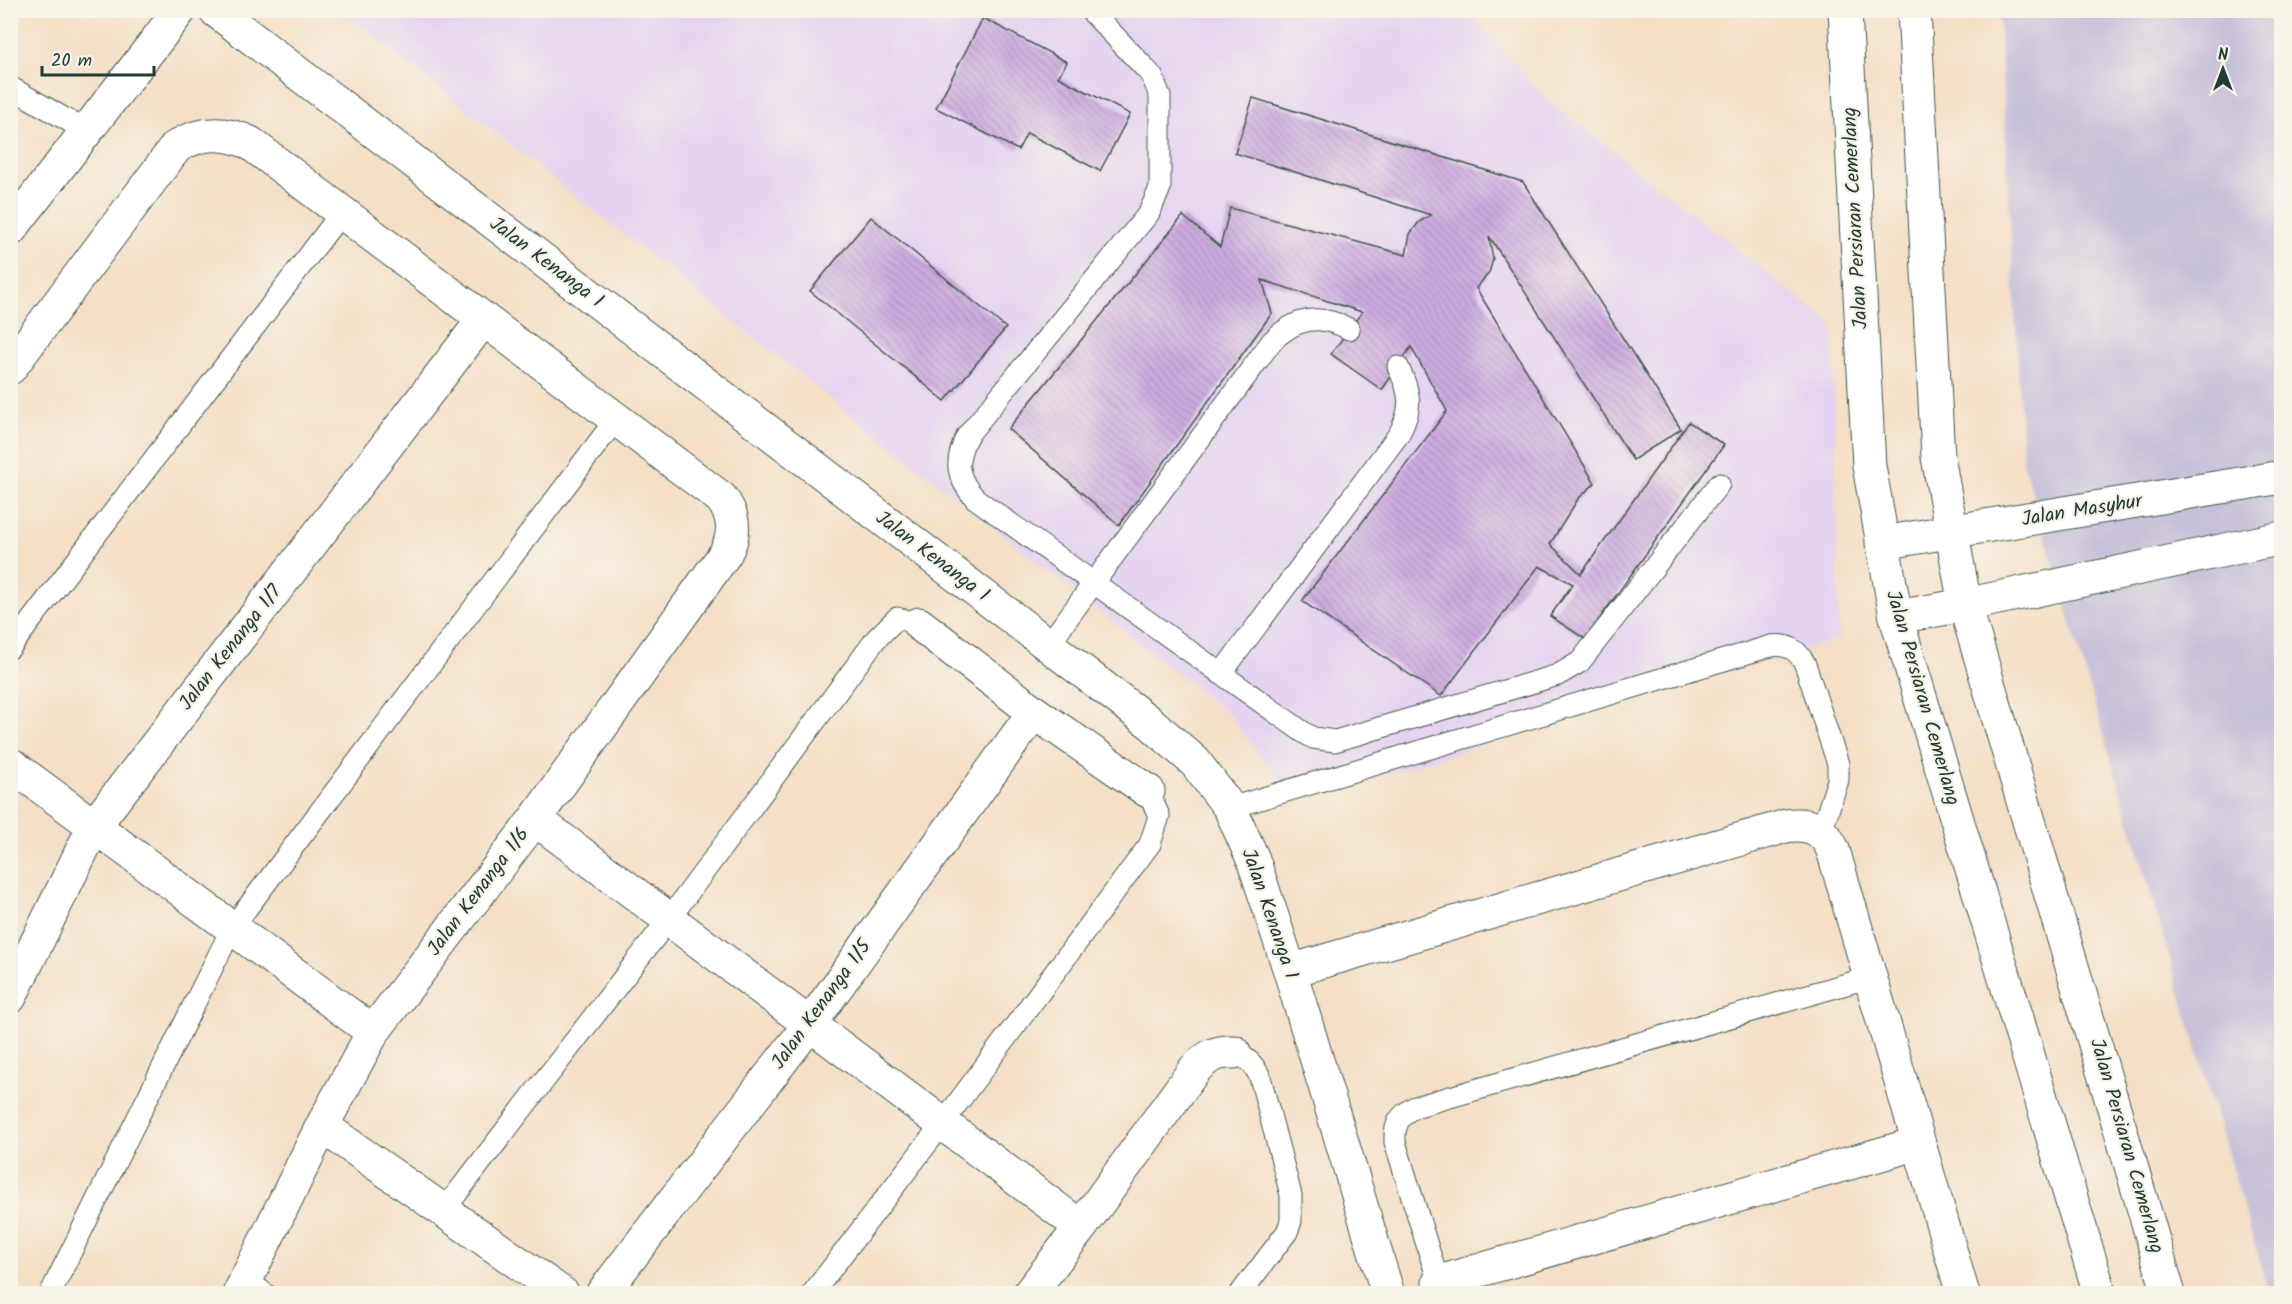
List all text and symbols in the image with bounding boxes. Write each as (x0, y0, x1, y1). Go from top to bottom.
scale bar (42, 39, 154, 77)
north arrow (2193, 39, 2253, 99)
text: N (2218, 43, 2228, 68)
text: 20 m (51, 47, 92, 76)
street label: Jalan Persiaran Cemerlang (1834, 106, 1878, 330)
street label: Jalan Kenanga 1 (482, 209, 610, 317)
street label: Jalan Masyhur (2019, 485, 2146, 536)
street label: Jalan Kenanga 1 (868, 503, 996, 611)
street label: Jalan Kenanga 1/7 (171, 577, 291, 718)
street label: Jalan Persiaran Cemerlang (1876, 587, 1968, 809)
street label: Jalan Kenanga 1/6 (420, 821, 538, 963)
street label: Jalan Kenanga 1 (1232, 844, 1306, 984)
street label: Jalan Kenanga 1/5 (764, 932, 881, 1077)
street label: Jalan Persiaran Cemerlang (2080, 1035, 2172, 1257)

